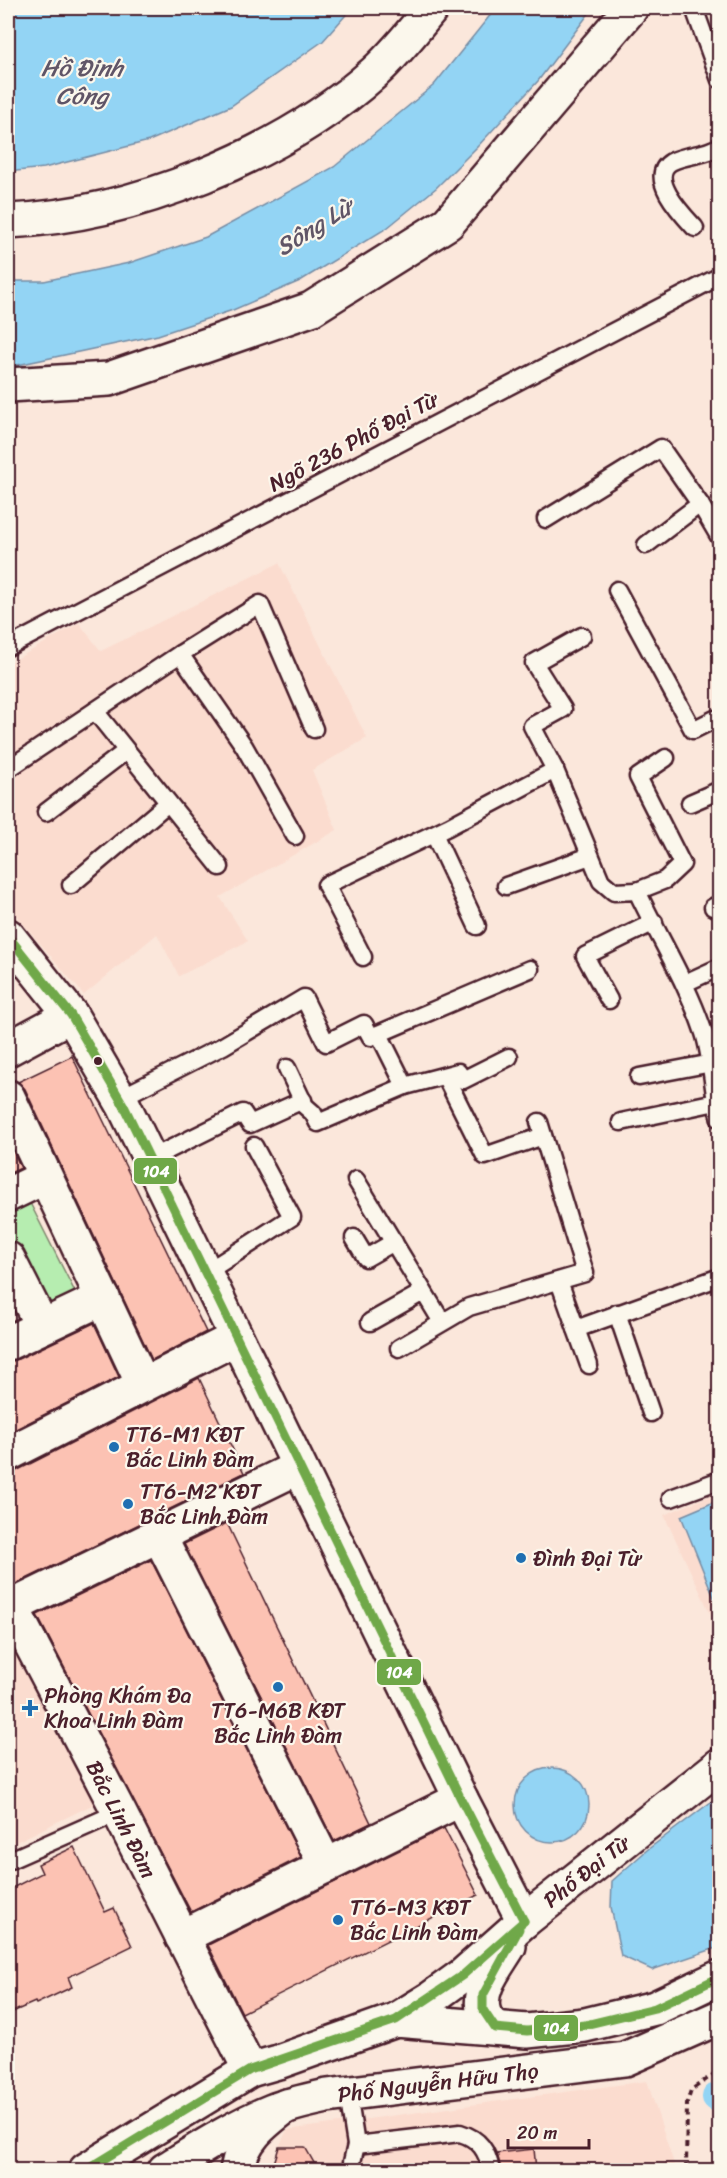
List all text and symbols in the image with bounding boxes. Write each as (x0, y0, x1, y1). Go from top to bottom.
water label: Hồ Định Công (41, 47, 125, 117)
water label: Sông Lừ (267, 185, 364, 267)
street label: Ngõ 236 Phố Đại Từ (261, 380, 447, 503)
unlabelled marker (92, 1055, 104, 1067)
line badge: 104 (133, 1157, 178, 1185)
text: 104 (143, 1157, 169, 1186)
place label: TT6-M1 KĐT Bắc Linh Đàm (126, 1415, 254, 1479)
marker: TT6-M1 KĐT Bắc Linh Đàm (107, 1440, 121, 1454)
place label: TT6-M2 KĐT Bắc Linh Đàm (140, 1472, 268, 1536)
marker: TT6-M2 KĐT Bắc Linh Đàm (121, 1497, 135, 1511)
place label: Đình Đại Từ (533, 1539, 643, 1578)
marker: Đình Đại Từ (514, 1551, 528, 1565)
line badge: 104 (376, 1658, 422, 1686)
text: 104 (386, 1658, 412, 1687)
place label: Phòng Khám Đa Khoa Linh Đàm (44, 1676, 192, 1740)
marker: TT6-M6B KĐT Bắc Linh Đàm (271, 1680, 285, 1694)
place label: TT6-M6B KĐT Bắc Linh Đàm (211, 1691, 346, 1755)
marker: Phòng Khám Đa Khoa Linh Đàm (21, 1699, 39, 1717)
street label: Bắc Linh Đàm (75, 1753, 168, 1885)
street label: Phố Đại Từ (534, 1824, 639, 1918)
place label: TT6-M3 KĐT Bắc Linh Đàm (350, 1888, 478, 1952)
marker: TT6-M3 KĐT Bắc Linh Đàm (331, 1913, 345, 1927)
line badge: 104 (533, 2014, 579, 2042)
text: 104 (543, 2014, 569, 2043)
street label: Phố Nguyễn Hữu Thọ (335, 2051, 541, 2114)
scale bar (508, 2112, 589, 2150)
text: 20 m (517, 2117, 557, 2149)

